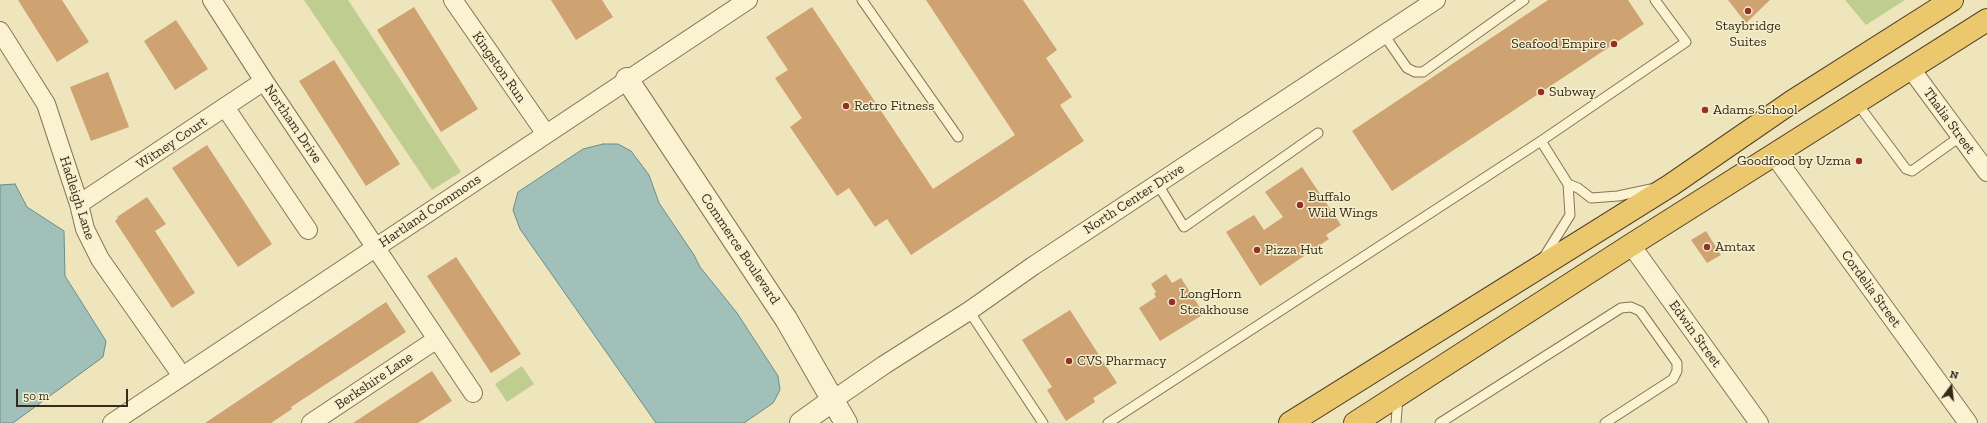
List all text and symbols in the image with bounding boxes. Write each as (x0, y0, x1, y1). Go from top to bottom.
marker: Staybridge Suites (1743, 6, 1753, 16)
place label: Staybridge Suites (1715, 18, 1781, 50)
street label: Kingston Run (468, 28, 530, 106)
place label: Seafood Empire (1511, 36, 1606, 52)
marker: Seafood Empire (1609, 39, 1619, 49)
street label: Northam Drive (261, 82, 325, 166)
place label: Subway (1549, 84, 1596, 100)
street label: Thalia Street (1919, 85, 1979, 157)
marker: Subway (1536, 87, 1546, 97)
place label: Retro Fitness (854, 98, 934, 114)
marker: Retro Fitness (841, 101, 851, 111)
place label: Adams School (1713, 102, 1798, 118)
marker: Adams School (1700, 105, 1710, 115)
street label: Witney Court (133, 113, 211, 173)
place label: Goodfood by Uzma (1737, 153, 1851, 169)
street label: Hadleigh Lane (56, 154, 98, 242)
marker: Goodfood by Uzma (1854, 156, 1864, 166)
street label: North Center Drive (1080, 160, 1188, 238)
street label: Hartland Commons (376, 171, 484, 251)
place label: Buffalo Wild Wings (1308, 189, 1378, 222)
street label: Commerce Boulevard (697, 190, 783, 308)
marker: Buffalo Wild Wings (1295, 200, 1305, 210)
place label: Amtax (1715, 239, 1755, 255)
place label: Pizza Hut (1265, 242, 1323, 258)
marker: Amtax (1702, 242, 1712, 252)
marker: Pizza Hut (1252, 245, 1262, 255)
street label: Cordelia Street (1838, 247, 1904, 331)
place label: LongHorn Steakhouse (1180, 286, 1249, 318)
marker: LongHorn Steakhouse (1167, 297, 1177, 307)
street label: Edwin Street (1665, 297, 1725, 371)
street label: Berkshire Lane (332, 349, 416, 413)
place label: CVS Pharmacy (1077, 353, 1166, 369)
marker: CVS Pharmacy (1064, 356, 1074, 366)
north arrow (1931, 367, 1971, 407)
text: N (1949, 368, 1960, 382)
scale bar (18, 381, 130, 407)
text: 50 m (23, 389, 49, 403)

